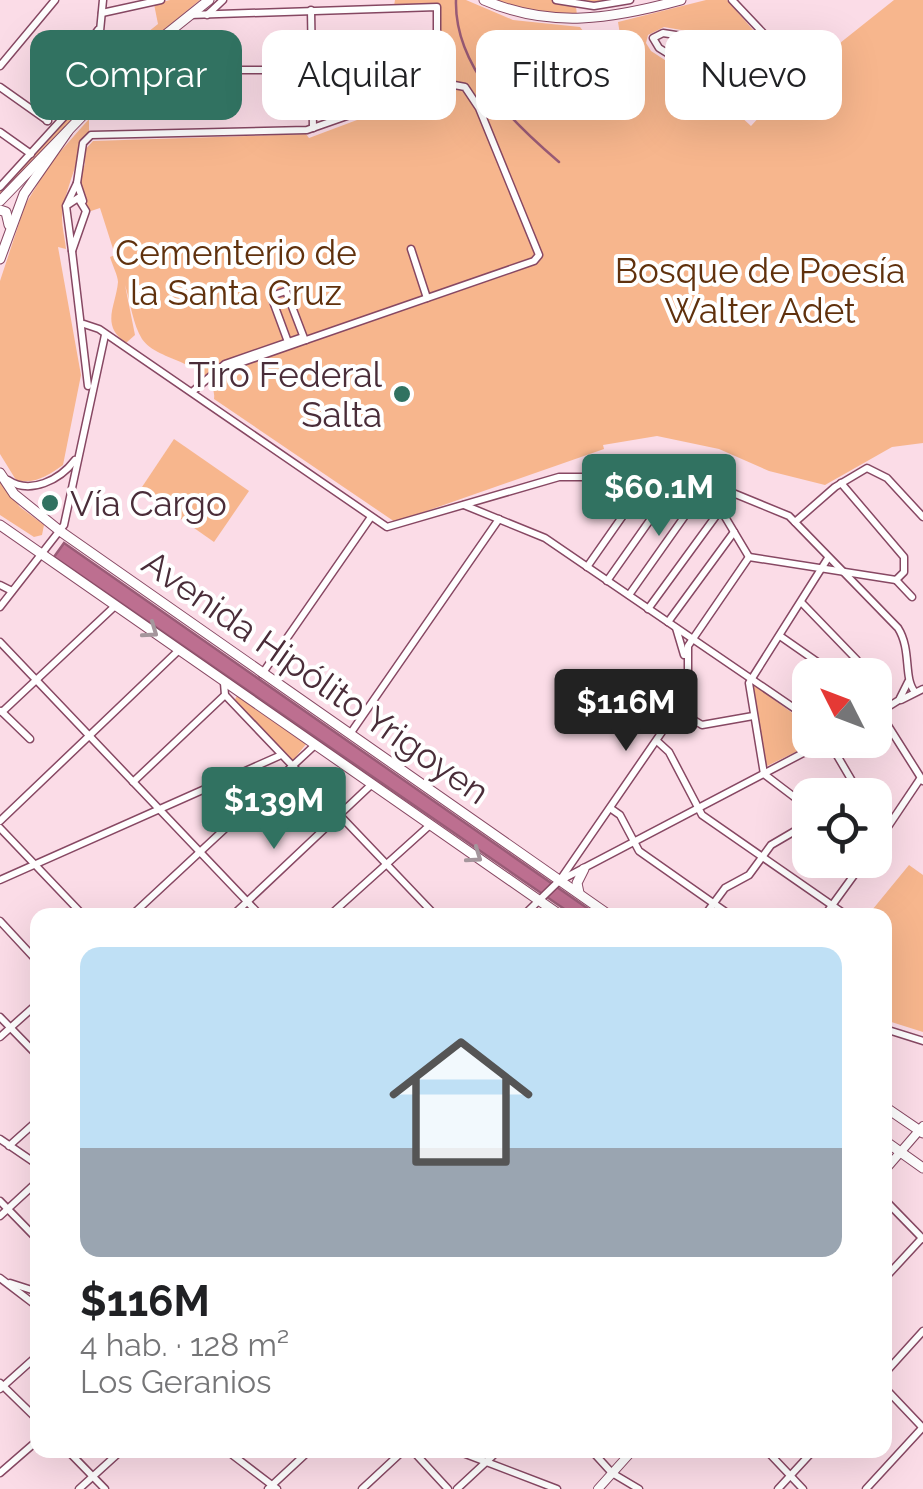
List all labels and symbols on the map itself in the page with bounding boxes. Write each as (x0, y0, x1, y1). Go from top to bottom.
park label: Cementerio de la Santa Cruz (115, 232, 357, 313)
park label: Bosque de Poesía Walter Adet (615, 250, 905, 331)
place label: Tiro Federal Salta (188, 354, 382, 435)
marker: Tiro Federal Salta (391, 383, 413, 405)
pin: $60.1M (578, 454, 740, 539)
place label: Vía Cargo (70, 483, 227, 524)
marker: Vía Cargo (39, 492, 61, 514)
street label: Avenida Hipólito Yrigoyen (135, 542, 497, 812)
one-way arrow (140, 619, 158, 637)
north arrow (792, 658, 892, 758)
pin: $116M (556, 669, 696, 754)
pin: $139M (204, 767, 344, 852)
one-way arrow (465, 844, 483, 863)

